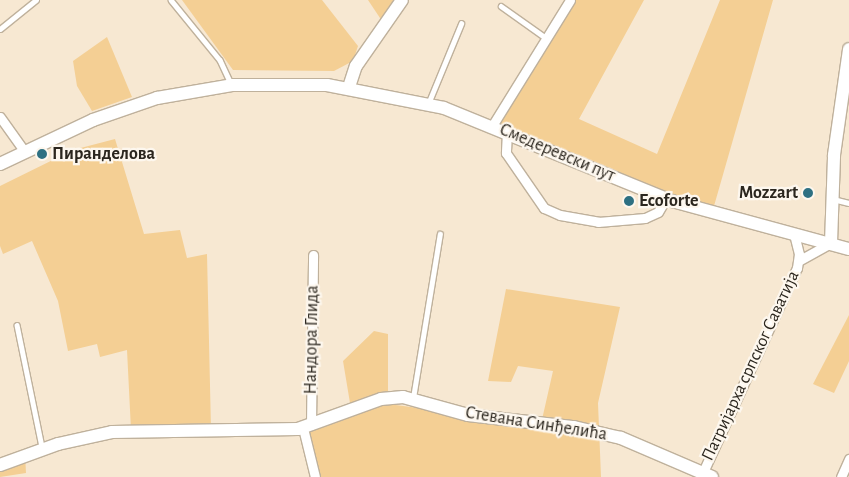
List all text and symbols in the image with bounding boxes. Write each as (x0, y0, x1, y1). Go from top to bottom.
street label: Смедеревски пут (496, 119, 618, 187)
place label: Пиранделова (52, 143, 155, 165)
marker: Пиранделова (36, 148, 48, 160)
place label: Mozzart (739, 182, 798, 204)
marker: Mozzart (802, 187, 814, 199)
place label: Ecoforte (639, 190, 699, 212)
marker: Ecoforte (623, 195, 635, 207)
street label: Патријарха српског Саватија (697, 267, 805, 465)
street label: Нандора Глида (300, 285, 324, 395)
street label: Стевана Синђелића (464, 402, 608, 446)

